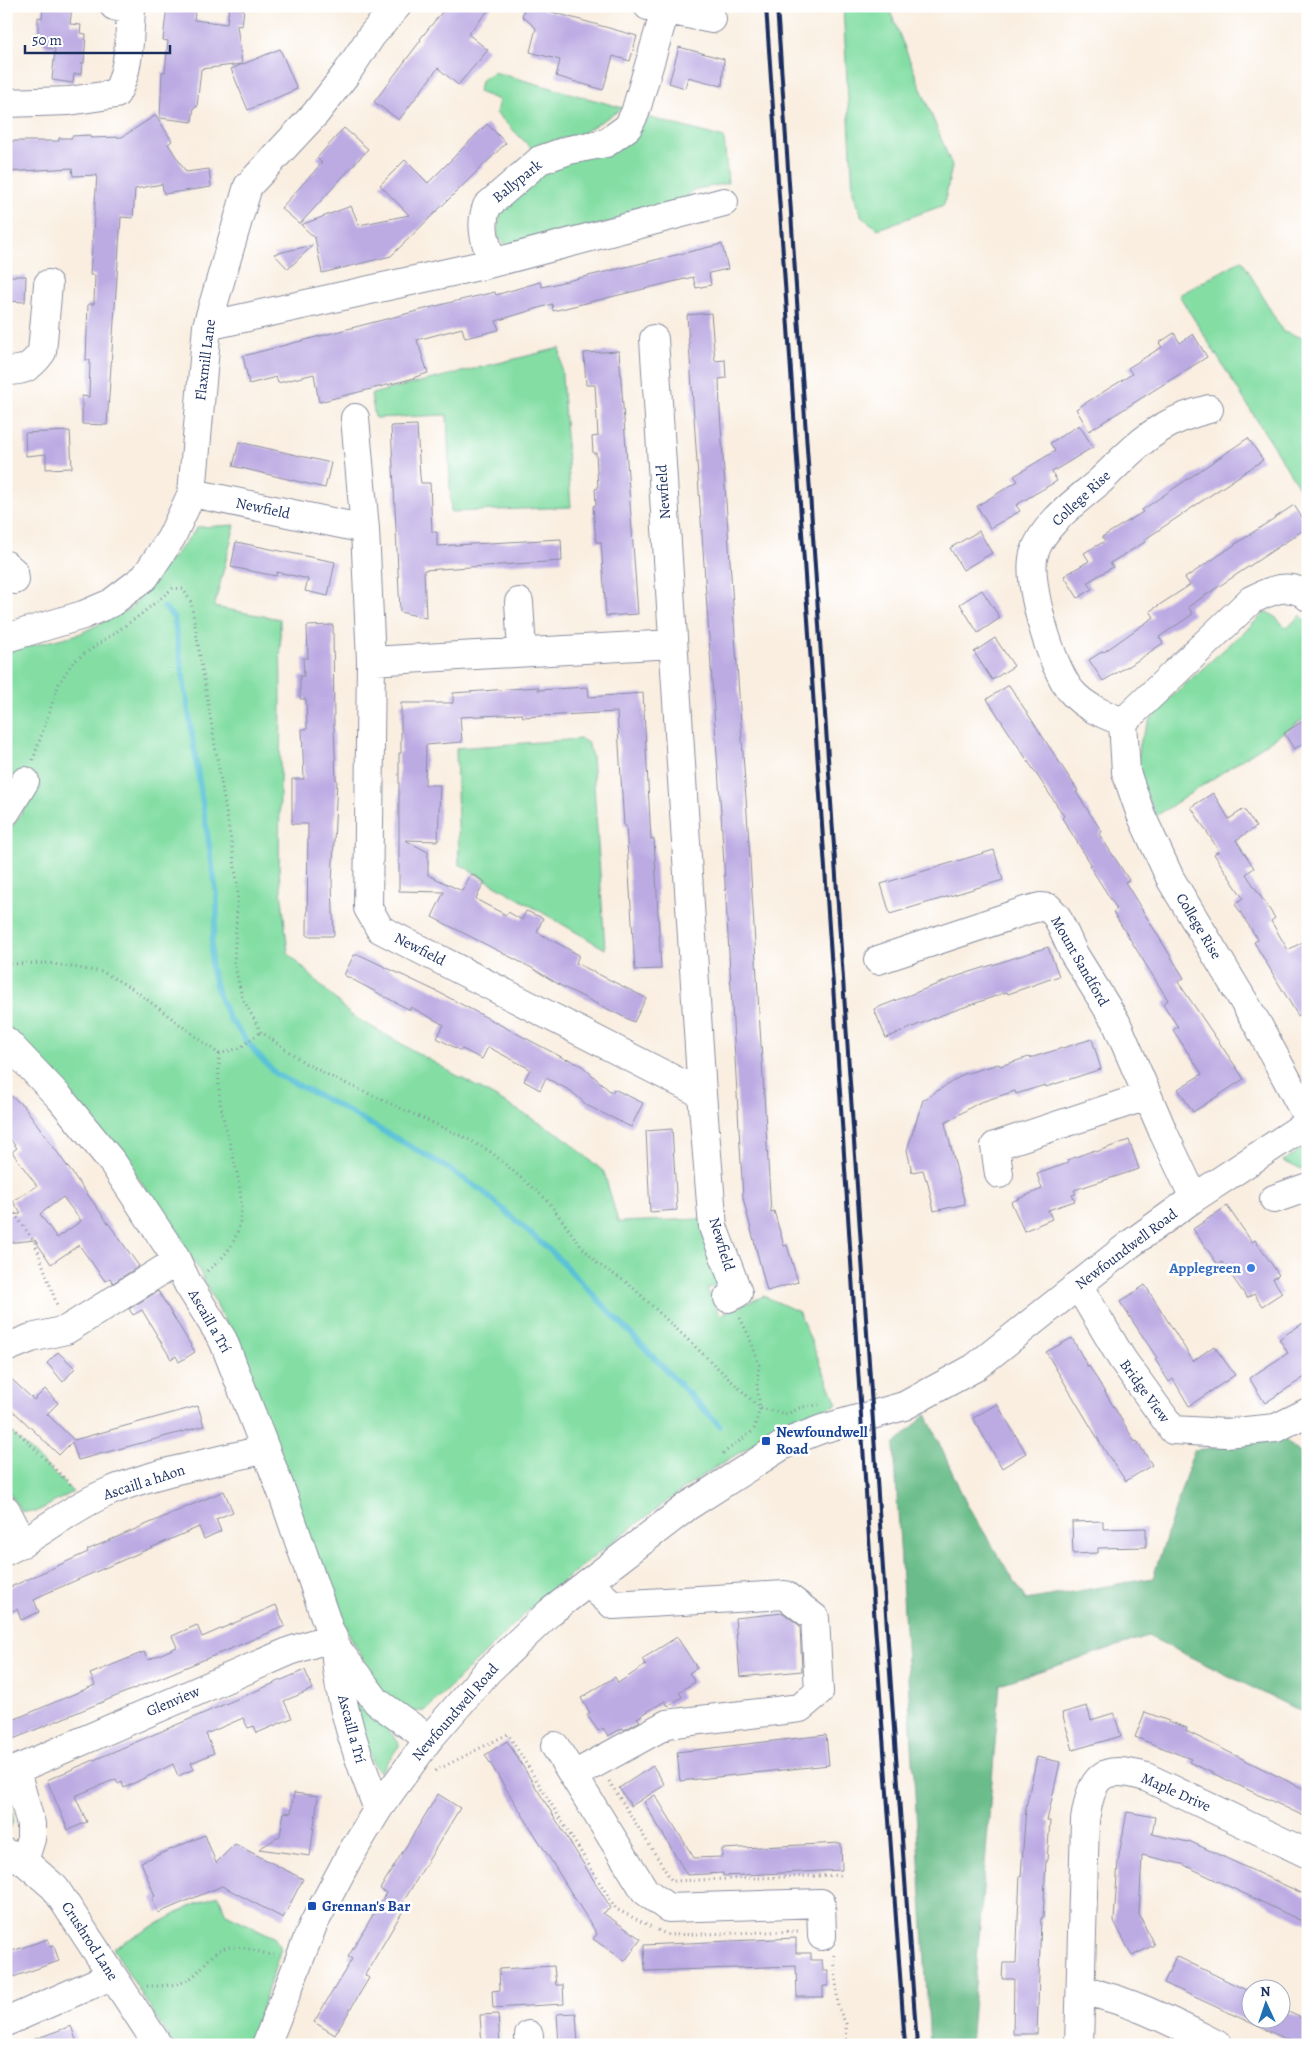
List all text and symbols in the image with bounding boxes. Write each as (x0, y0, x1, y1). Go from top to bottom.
scale bar (25, 22, 170, 54)
text: 50 m (32, 30, 62, 50)
street label: Ballypark (488, 155, 546, 207)
street label: Flaxmill Lane (190, 318, 220, 402)
street label: Newfield (651, 463, 675, 520)
street label: College Rise (1047, 465, 1115, 530)
street label: Newfield (234, 492, 293, 524)
street label: College Rise (1171, 889, 1227, 963)
street label: Mount Sandford (1046, 912, 1114, 1010)
street label: Newfield (391, 928, 450, 971)
street label: Newfoundwell Road (1071, 1203, 1182, 1294)
street label: Newfield (704, 1215, 740, 1274)
place label: Applegreen (1168, 1258, 1242, 1278)
marker: Applegreen (1245, 1262, 1257, 1274)
street label: Ascaill a Trí (183, 1285, 236, 1356)
street label: Bridge View (1115, 1355, 1175, 1427)
place label: Newfoundwell Road (776, 1422, 868, 1459)
marker: Newfoundwell Road (760, 1435, 772, 1447)
street label: Ascaill a hAon (100, 1459, 187, 1505)
street label: Newfoundwell Road (407, 1658, 503, 1765)
street label: Glenview (143, 1681, 203, 1721)
street label: Ascaill a Trí (333, 1692, 371, 1765)
street label: Maple Drive (1138, 1768, 1214, 1816)
place label: Grennan's Bar (322, 1896, 410, 1916)
street label: Crushrod Lane (57, 1898, 123, 1985)
marker: Grennan's Bar (306, 1900, 318, 1912)
north arrow (1242, 1978, 1292, 2028)
text: N (1260, 1982, 1271, 2001)

